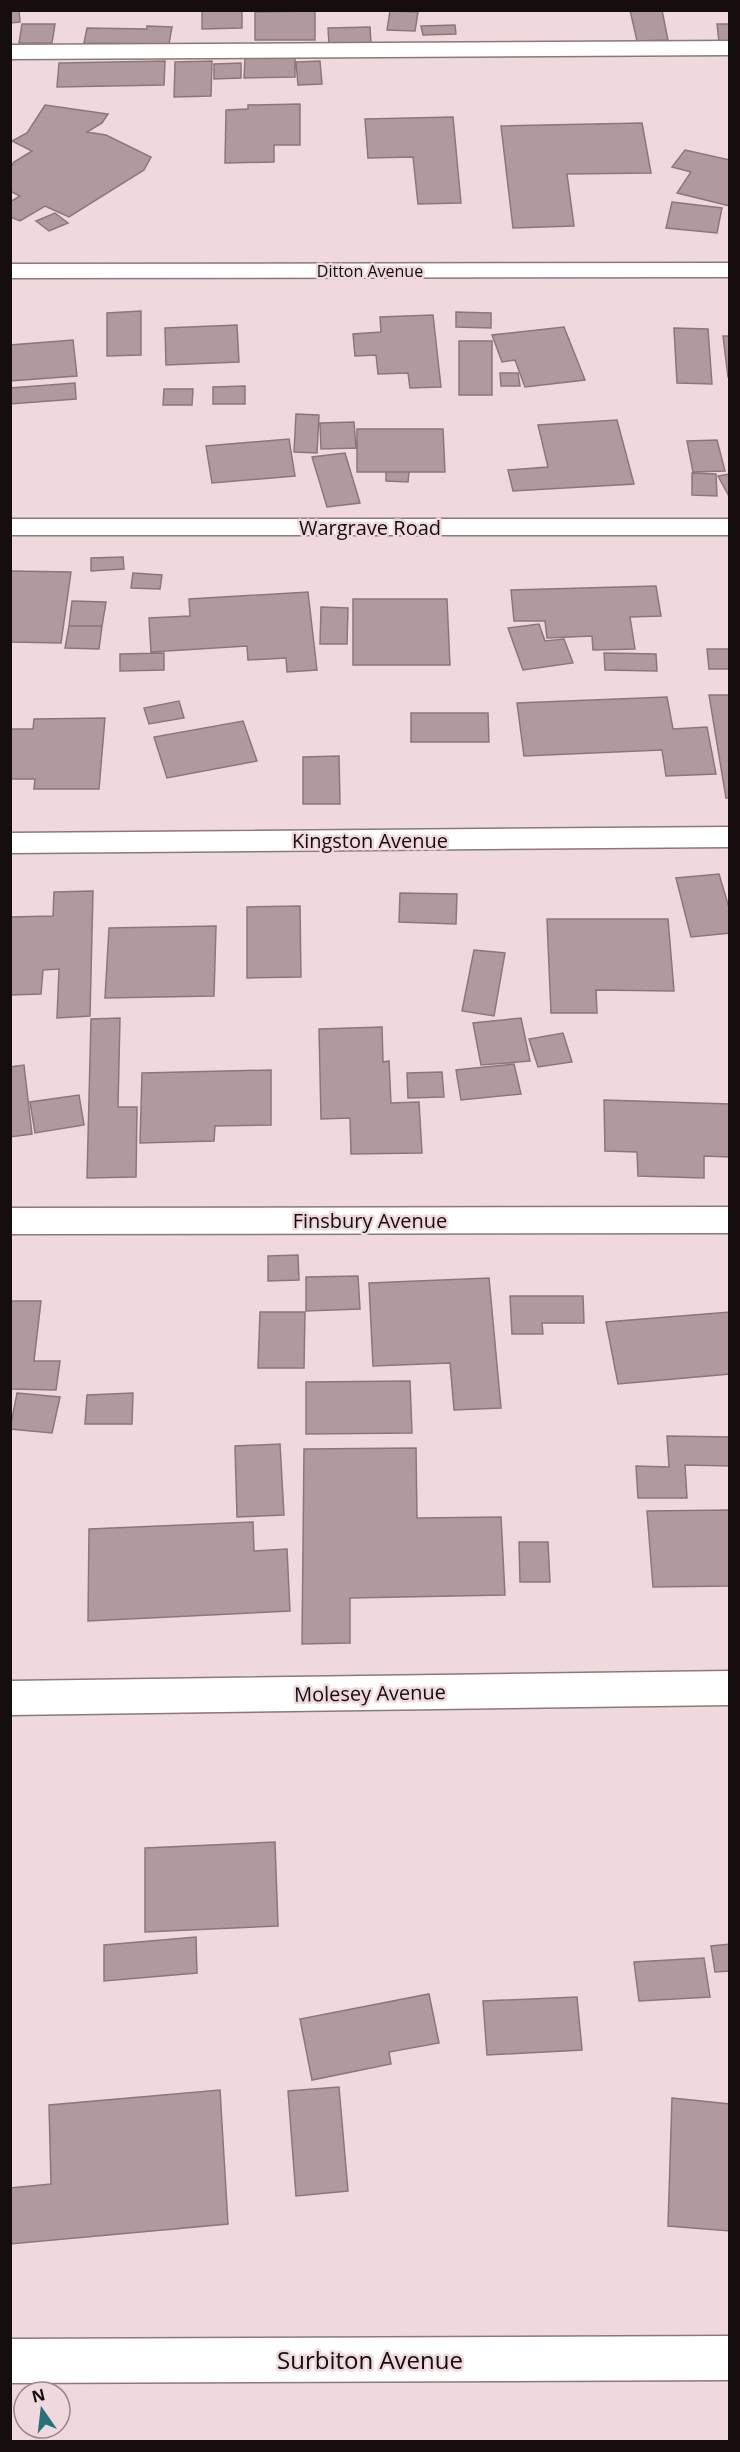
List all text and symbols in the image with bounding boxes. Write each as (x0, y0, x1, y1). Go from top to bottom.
street label: Ditton Avenue (317, 260, 423, 282)
street label: Wargrave Road (299, 514, 441, 541)
street label: Kingston Avenue (292, 827, 448, 854)
street label: Finsbury Avenue (293, 1207, 447, 1234)
street label: Molesey Avenue (294, 1678, 446, 1708)
street label: Surbiton Avenue (277, 2343, 463, 2376)
north arrow (12, 2380, 72, 2440)
text: N (29, 2383, 47, 2408)

